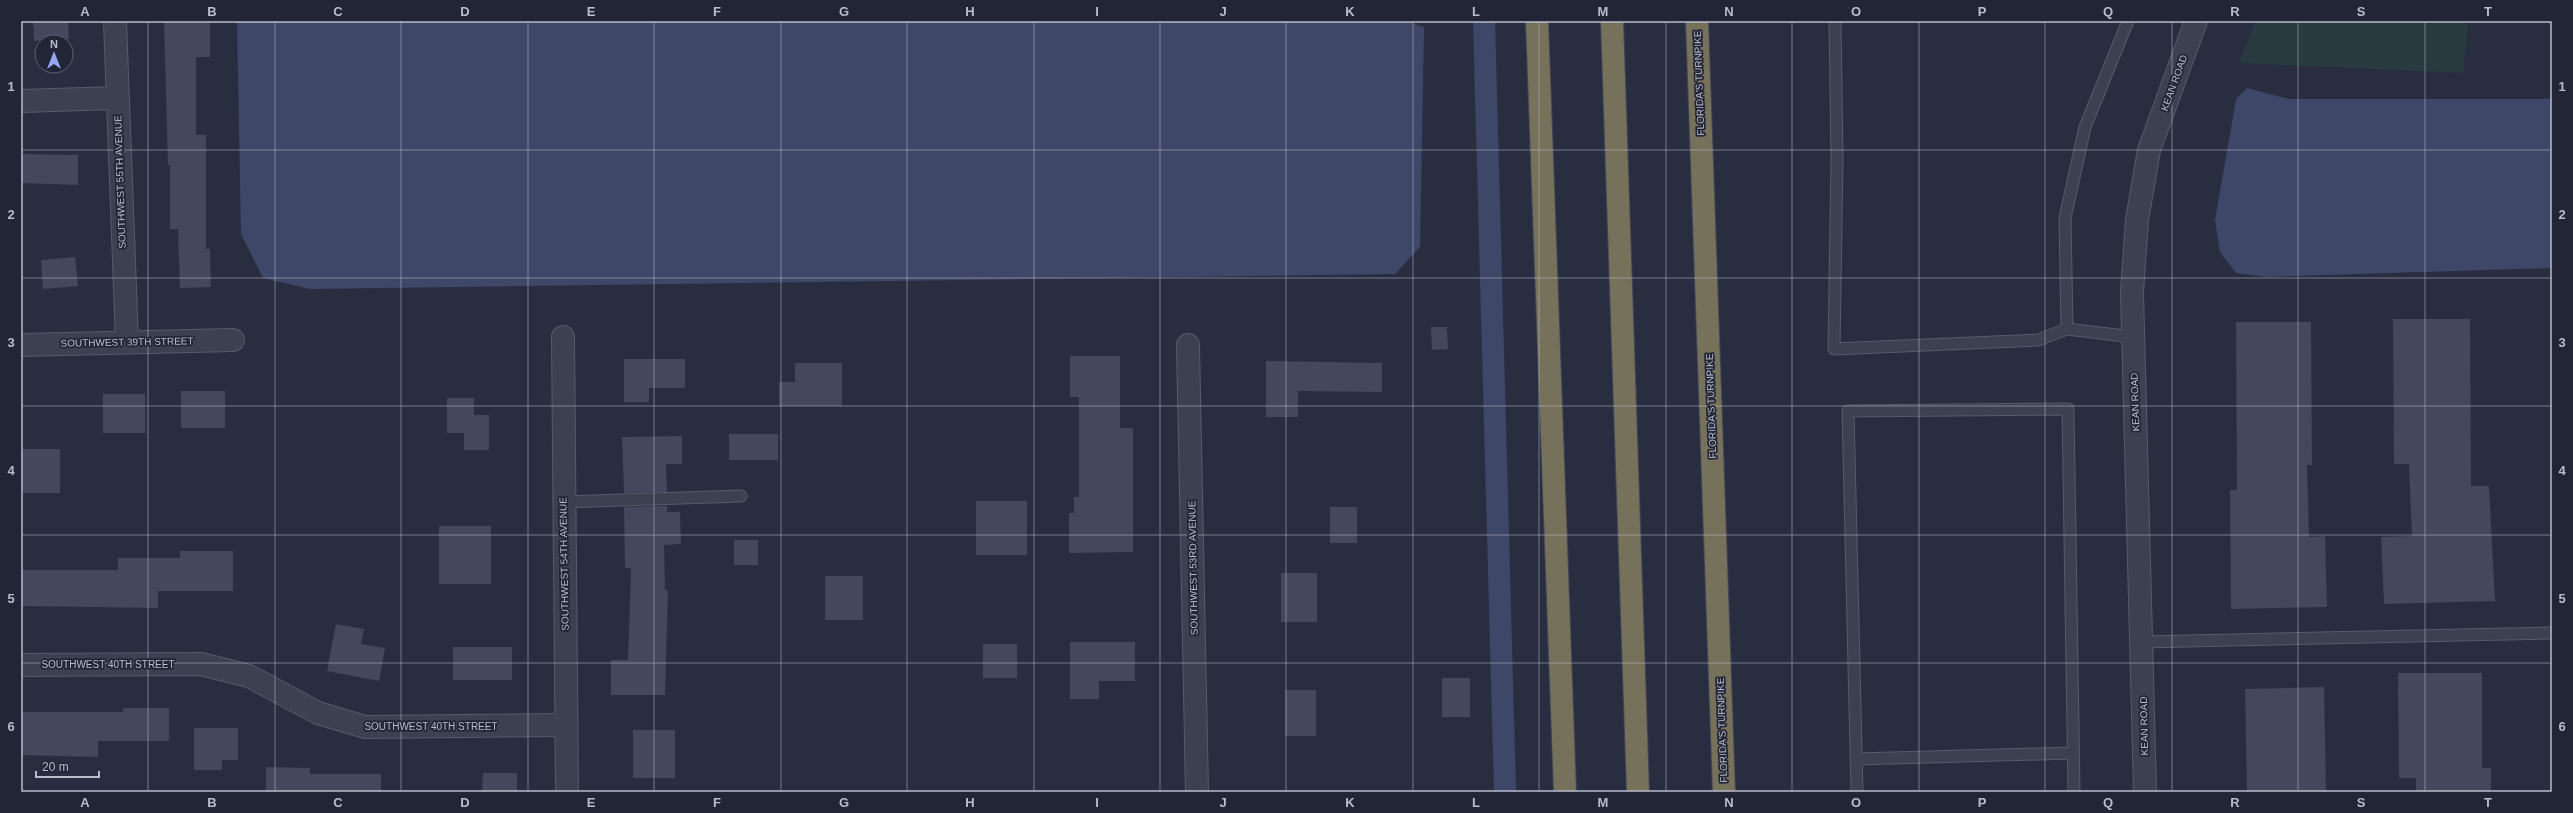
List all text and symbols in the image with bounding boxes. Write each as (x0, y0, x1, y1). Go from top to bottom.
text: A (80, 4, 90, 19)
text: B (207, 4, 217, 19)
text: C (333, 4, 343, 19)
text: D (460, 4, 470, 19)
text: E (587, 4, 596, 19)
text: F (713, 4, 721, 19)
text: G (839, 4, 849, 19)
text: H (965, 4, 975, 19)
text: I (1095, 4, 1099, 19)
text: J (1219, 4, 1227, 19)
text: K (1345, 4, 1355, 19)
text: L (1472, 4, 1480, 19)
text: M (1598, 4, 1608, 19)
text: N (1724, 4, 1734, 19)
text: O (1851, 4, 1861, 19)
text: P (1978, 4, 1987, 19)
text: Q (2103, 4, 2113, 19)
text: R (2230, 4, 2240, 19)
text: S (2357, 4, 2366, 19)
text: T (2484, 4, 2492, 19)
street label: FLORIDA'S TURNPIKE (1692, 30, 1706, 136)
north arrow (34, 34, 74, 74)
text: N (50, 38, 58, 50)
street label: KEAN ROAD (2159, 53, 2189, 113)
text: 1 (7, 79, 15, 94)
text: 1 (2558, 79, 2566, 94)
street label: SOUTHWEST 55TH AVENUE (112, 115, 128, 249)
text: 2 (7, 207, 15, 222)
text: 2 (2558, 207, 2566, 222)
text: 3 (7, 335, 15, 350)
street label: SOUTHWEST 39TH STREET (60, 335, 194, 349)
text: 3 (2558, 335, 2566, 350)
street label: FLORIDA'S TURNPIKE (1704, 353, 1718, 459)
street label: KEAN ROAD (2128, 372, 2142, 432)
text: 4 (7, 463, 15, 478)
text: 4 (2558, 463, 2566, 478)
street label: SOUTHWEST 54TH AVENUE (557, 497, 571, 631)
street label: SOUTHWEST 53RD AVENUE (1186, 500, 1200, 635)
text: 5 (7, 591, 15, 606)
text: 5 (2558, 591, 2566, 606)
street label: SOUTHWEST 40TH STREET (41, 659, 175, 670)
street label: FLORIDA'S TURNPIKE (1715, 677, 1729, 783)
street label: KEAN ROAD (2138, 696, 2150, 756)
text: 6 (7, 719, 15, 734)
text: 6 (2558, 719, 2566, 734)
street label: SOUTHWEST 40TH STREET (364, 721, 498, 732)
scale bar (36, 753, 99, 779)
text: 20 m (42, 760, 69, 774)
text: A (80, 795, 90, 810)
text: B (207, 795, 217, 810)
text: C (333, 795, 343, 810)
text: D (460, 795, 470, 810)
text: E (587, 795, 596, 810)
text: F (713, 795, 721, 810)
text: G (839, 795, 849, 810)
text: H (965, 795, 975, 810)
text: I (1095, 795, 1099, 810)
text: J (1219, 795, 1227, 810)
text: K (1345, 795, 1355, 810)
text: L (1472, 795, 1480, 810)
text: M (1598, 795, 1608, 810)
text: N (1724, 795, 1734, 810)
text: O (1851, 795, 1861, 810)
text: P (1978, 795, 1987, 810)
text: Q (2103, 795, 2113, 810)
text: R (2230, 795, 2240, 810)
text: S (2357, 795, 2366, 810)
text: T (2484, 795, 2492, 810)

